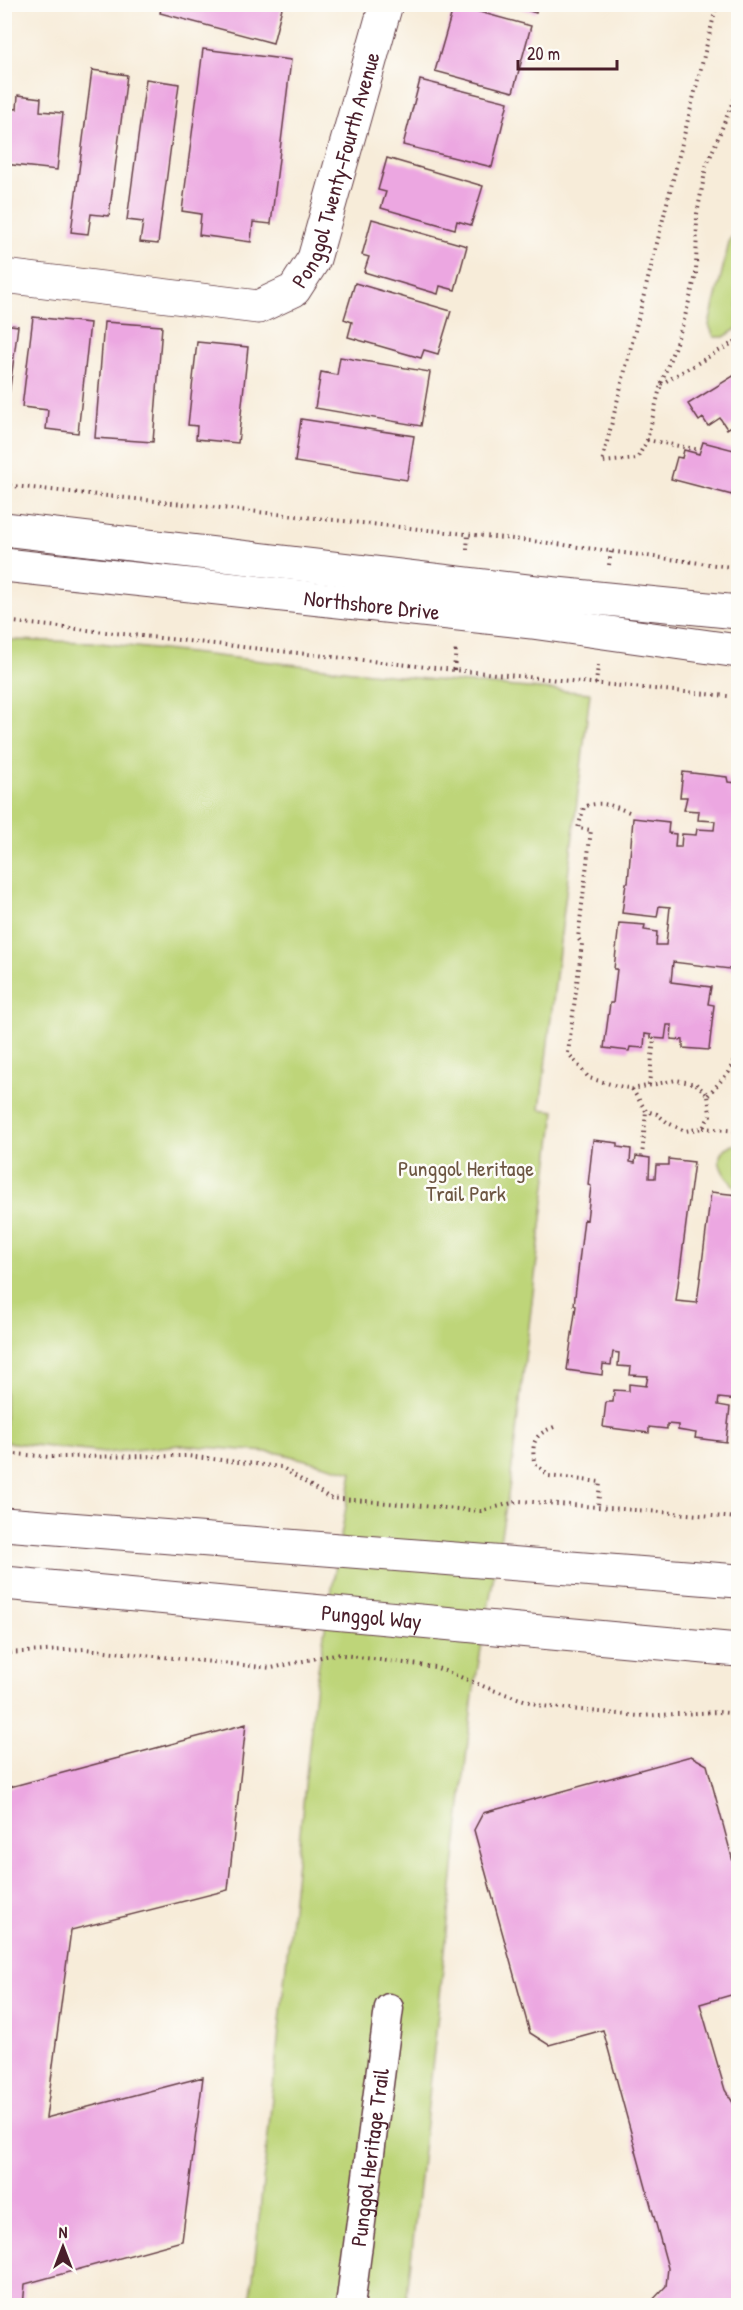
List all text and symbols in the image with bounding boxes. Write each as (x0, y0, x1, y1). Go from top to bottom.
scale bar (518, 33, 617, 71)
text: 20 m (527, 41, 560, 66)
street label: Ponggol Twenty-Fourth Avenue (284, 48, 387, 294)
street label: Northshore Drive (303, 582, 441, 627)
park label: Punggol Heritage Trail Park (398, 1153, 534, 1208)
street label: Punggol Way (320, 1597, 423, 1636)
street label: Punggol Heritage Trail (343, 2066, 396, 2248)
north arrow (33, 2217, 93, 2277)
text: N (59, 2221, 68, 2243)

